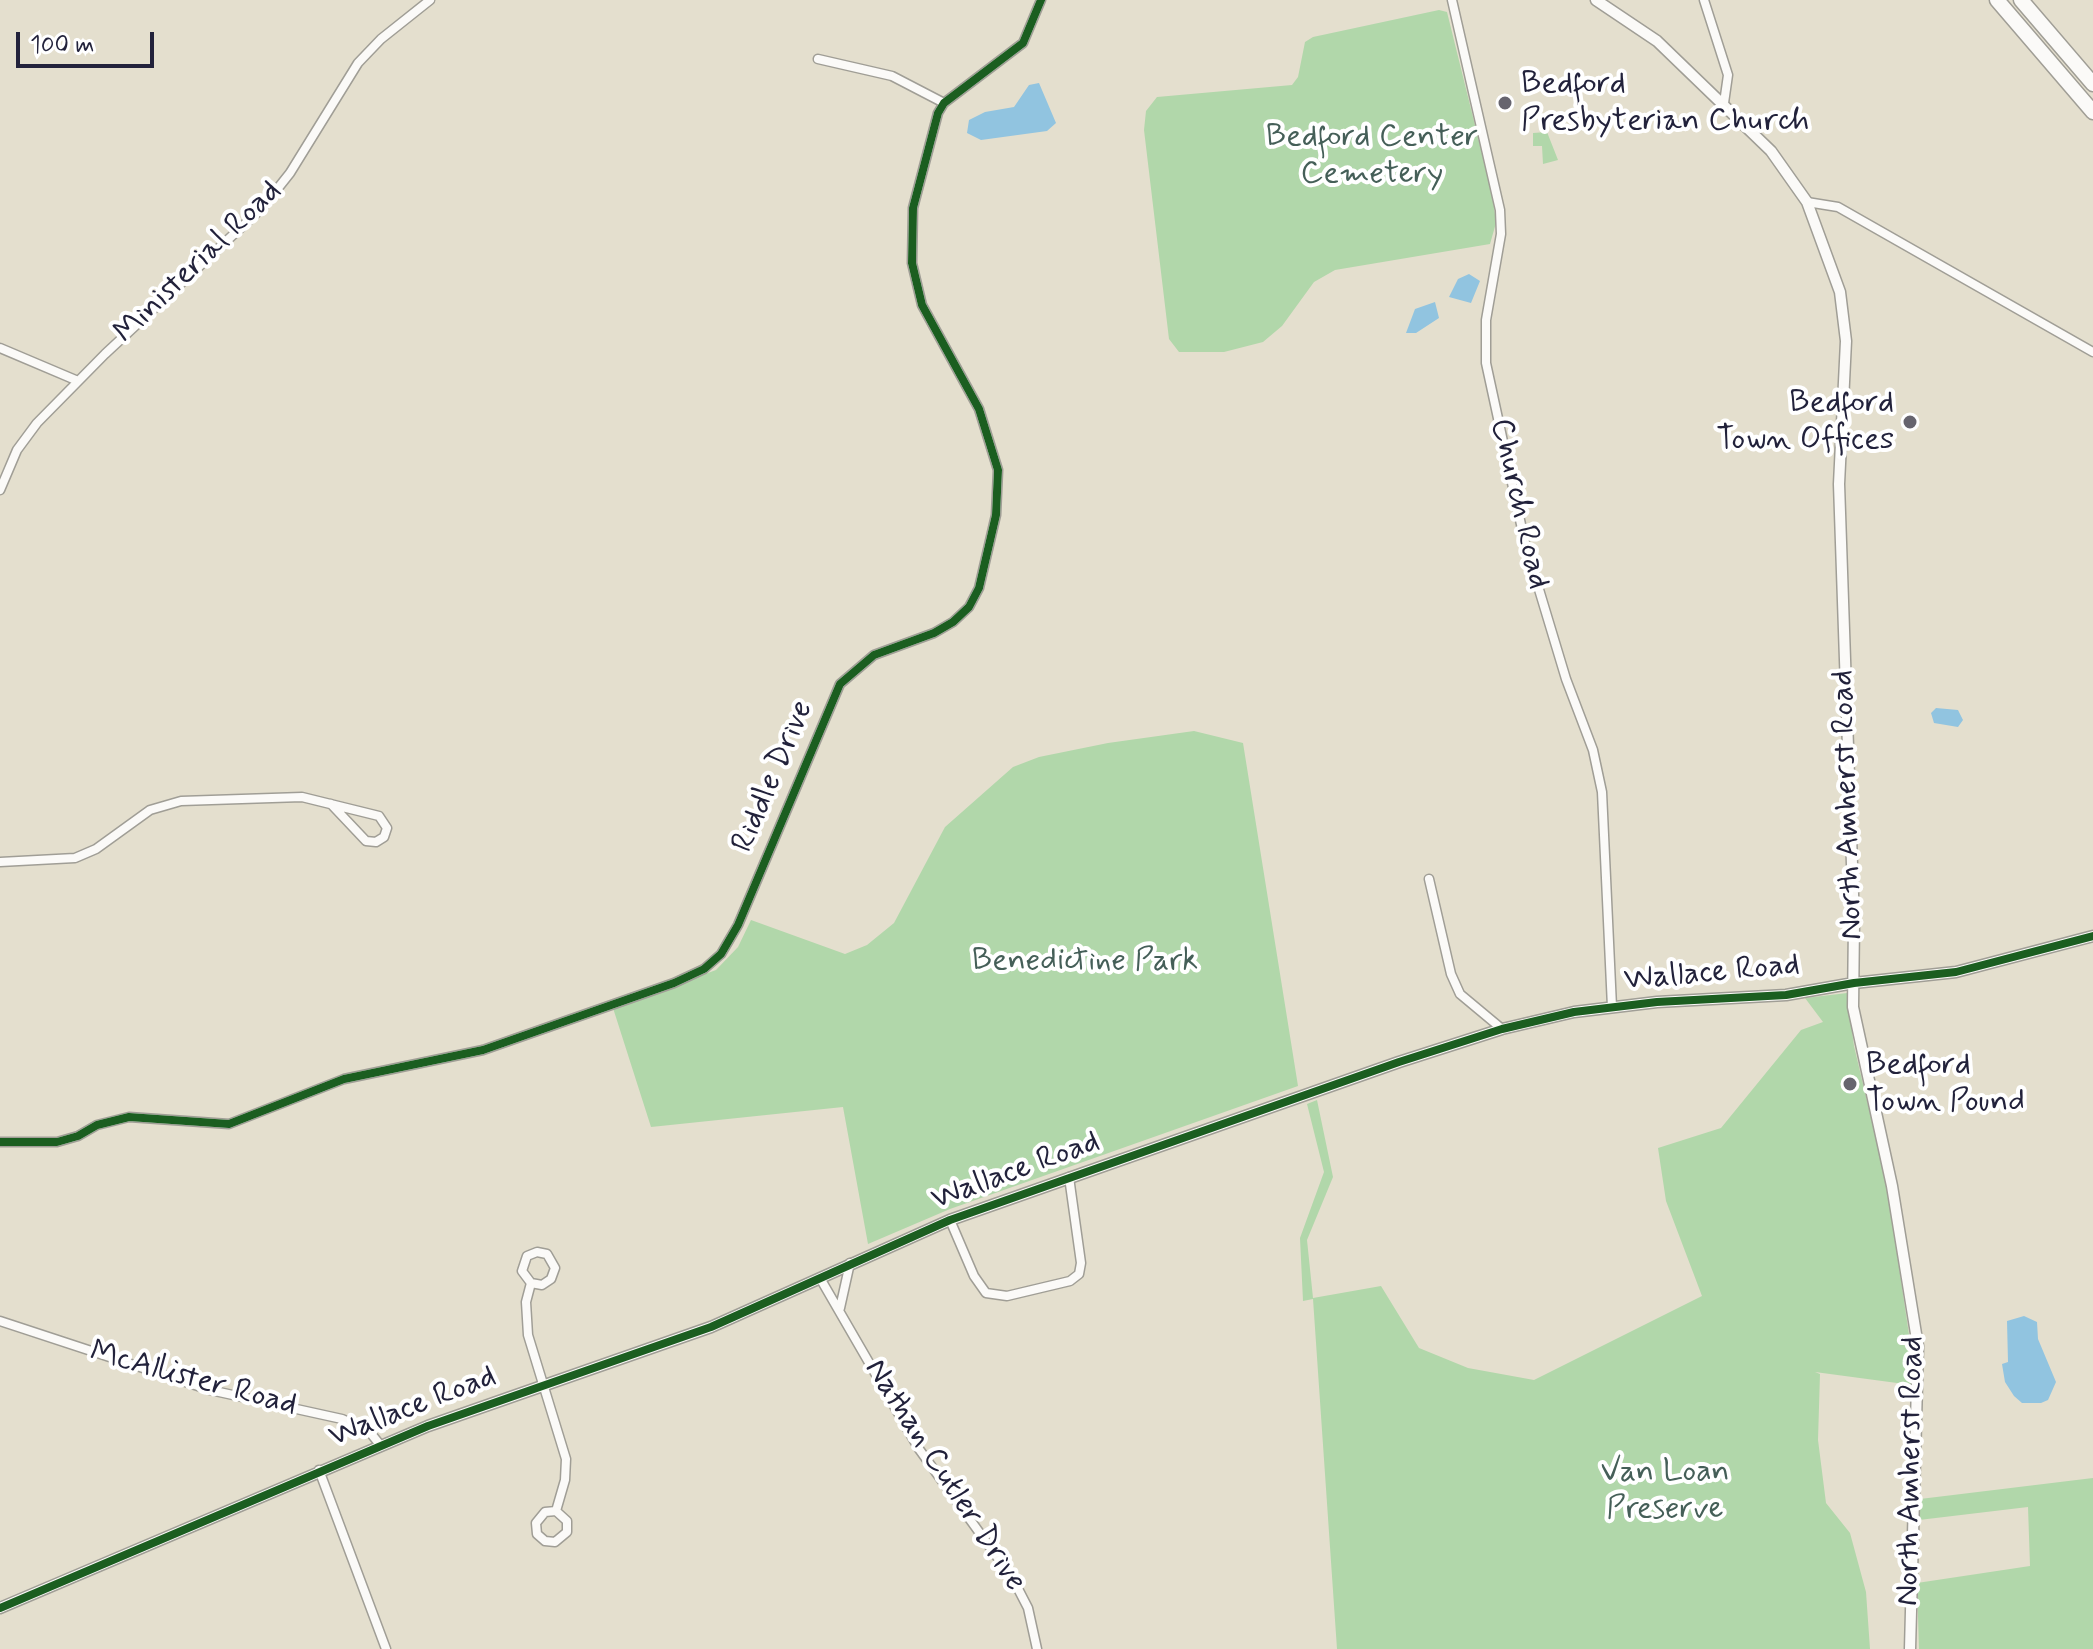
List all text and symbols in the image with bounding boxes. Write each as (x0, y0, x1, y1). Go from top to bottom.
scale bar (20, 16, 158, 66)
text: 100 m (30, 30, 94, 61)
place label: Bedford Presbyterian Church (1521, 66, 1809, 141)
marker: Bedford Presbyterian Church (1496, 94, 1514, 112)
park label: Bedford Center Cemetery (1266, 119, 1478, 194)
street label: Ministerial Road (107, 173, 291, 353)
place label: Bedford Town Offices (1716, 385, 1894, 460)
marker: Bedford Town Offices (1901, 413, 1919, 431)
street label: Church Road (1480, 415, 1556, 593)
street label: North Amherst Road (1825, 669, 1873, 941)
street label: Riddle Drive (725, 695, 823, 859)
park label: Benedictine Park (972, 943, 1198, 981)
street label: Wallace Road (1623, 947, 1801, 1001)
place label: Bedford Town Pound (1866, 1047, 2025, 1122)
marker: Bedford Town Pound (1841, 1075, 1859, 1093)
street label: Wallace Road (927, 1124, 1105, 1220)
street label: McAllister Road (85, 1334, 301, 1426)
street label: North Amherst Road (1890, 1336, 1934, 1606)
street label: Nathan Cutler Drive (855, 1353, 1033, 1599)
street label: Wallace Road (324, 1359, 502, 1457)
park label: Van Loan Preserve (1600, 1454, 1730, 1529)

